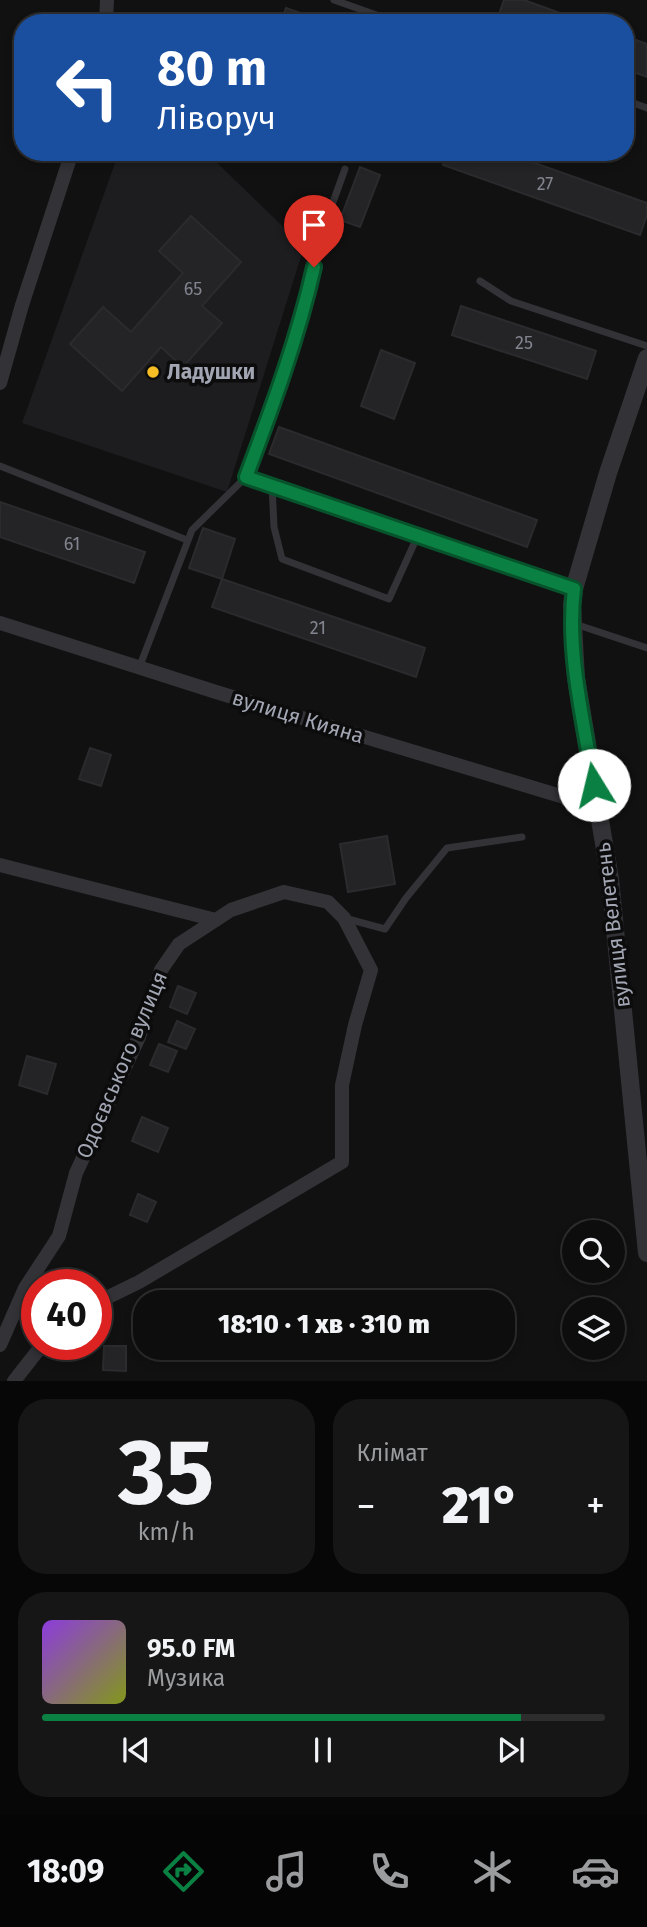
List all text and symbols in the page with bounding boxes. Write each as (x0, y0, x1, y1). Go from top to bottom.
text: 80 m (157, 39, 267, 98)
icon: left (42, 42, 133, 133)
text: Ліворуч (157, 99, 276, 137)
house number: 27 (537, 173, 553, 195)
pin (284, 195, 344, 267)
icon: arrive (295, 206, 333, 244)
house number: 65 (184, 278, 202, 300)
house number: 25 (515, 332, 533, 354)
place label: Ладушки (167, 359, 255, 385)
marker: Ладушки (145, 364, 161, 380)
house number: 61 (64, 533, 80, 555)
house number: 21 (310, 617, 326, 639)
street label: вулиця Кияна (229, 685, 367, 749)
position arrow (557, 748, 631, 822)
street label: вулиця Велетень (590, 841, 636, 1009)
street label: Одоєвського вулиця (71, 968, 173, 1162)
map controls (562, 1220, 625, 1360)
button: search (562, 1220, 625, 1283)
speed limit sign: 40 (21, 1269, 112, 1360)
button: layers (562, 1297, 625, 1360)
text: 18:10 · 1 хв · 310 m (218, 1309, 430, 1340)
text: 35 (118, 1418, 214, 1527)
text: Клімат (357, 1439, 428, 1467)
text: 21° (442, 1474, 520, 1537)
text: − (357, 1483, 376, 1529)
text: + (586, 1483, 605, 1529)
text: km/h (138, 1518, 195, 1546)
text: 95.0 FM (147, 1633, 235, 1664)
text: Музика (147, 1664, 225, 1692)
icon: previous (117, 1731, 155, 1769)
icon: pause (304, 1731, 342, 1769)
icon: next (492, 1731, 530, 1769)
icon: directions (159, 1847, 208, 1896)
icon: music (262, 1847, 311, 1896)
icon: phone (365, 1847, 414, 1896)
icon: climate (468, 1847, 517, 1896)
icon: car (571, 1847, 620, 1896)
text: 18:09 (27, 1852, 104, 1890)

